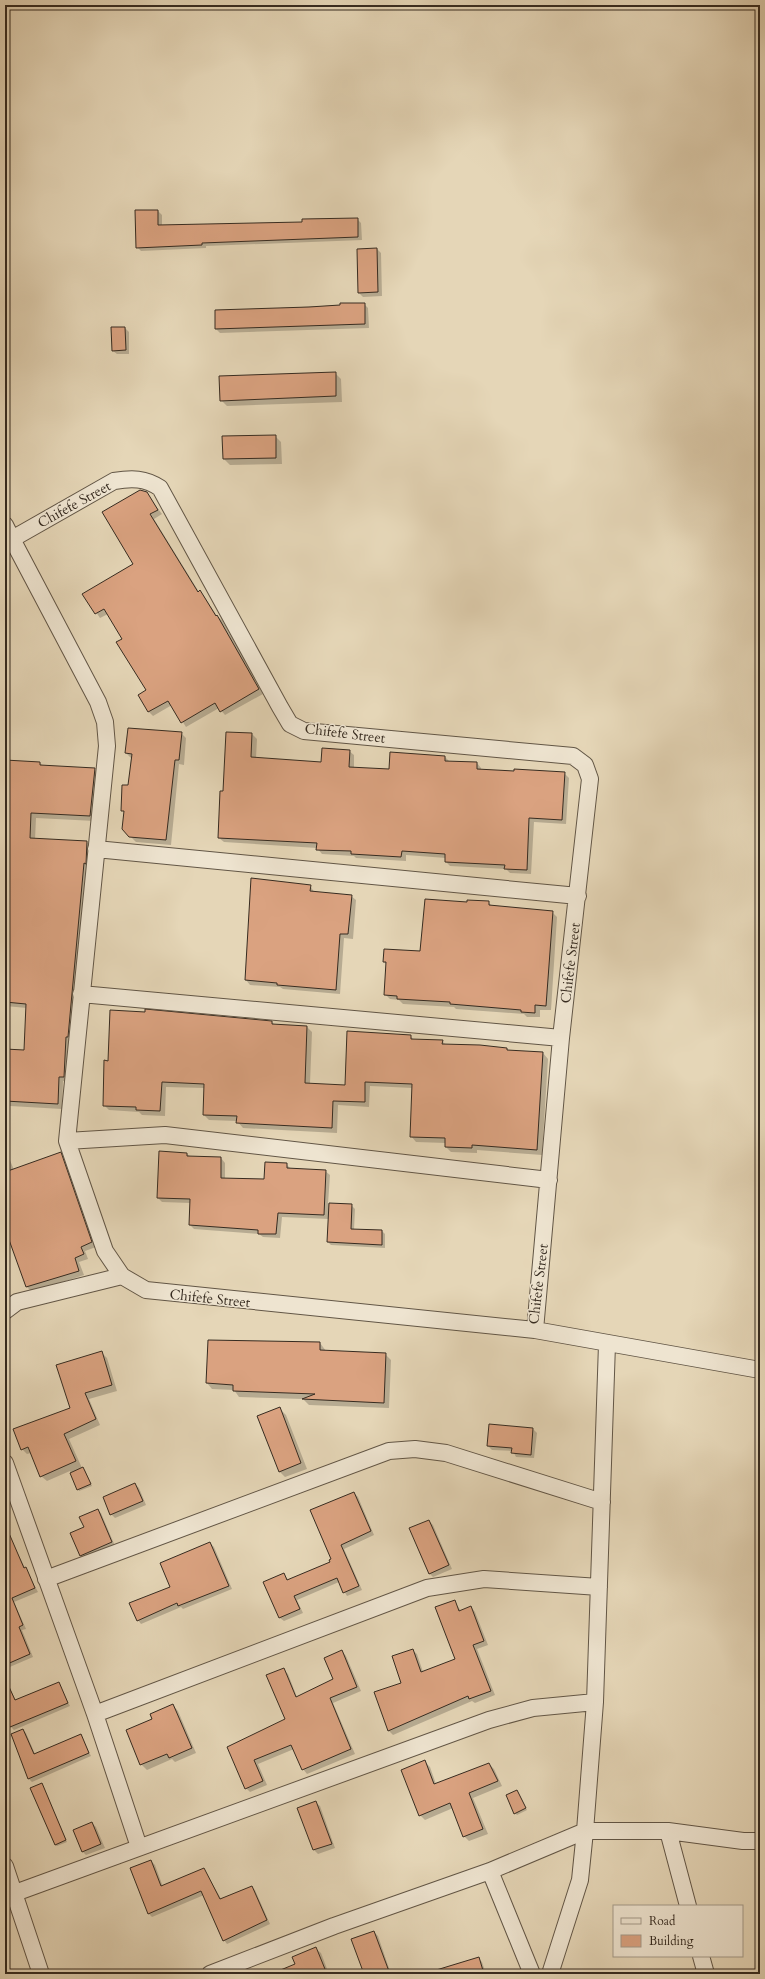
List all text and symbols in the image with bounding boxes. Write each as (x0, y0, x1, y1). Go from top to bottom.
street label: Chifefe Street (34, 476, 115, 532)
street label: Chifefe Street (304, 719, 387, 748)
street label: Chifefe Street (556, 921, 585, 1004)
street label: Chifefe Street (524, 1242, 553, 1325)
street label: Chifefe Street (169, 1285, 252, 1312)
legend (613, 1905, 743, 1957)
text: Road (649, 1913, 676, 1929)
text: Building (649, 1933, 694, 1949)

